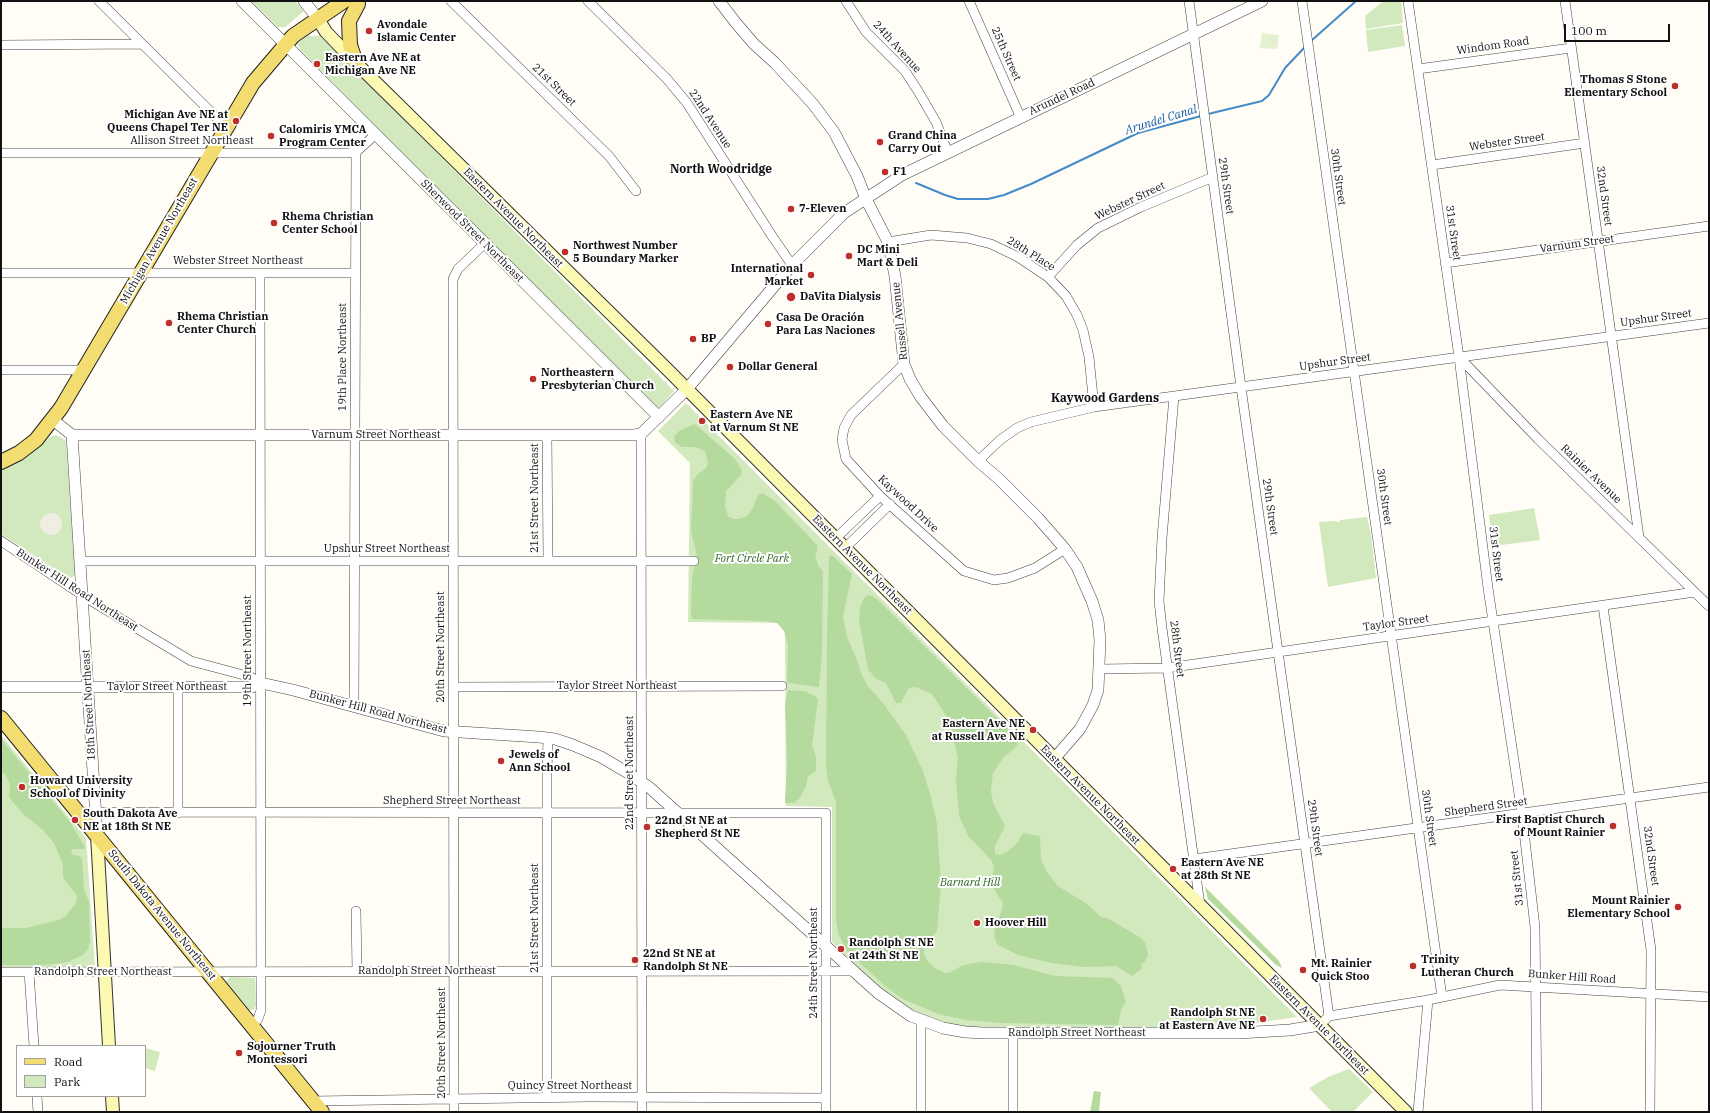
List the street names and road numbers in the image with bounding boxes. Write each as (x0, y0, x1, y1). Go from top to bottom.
street label: 24th Avenue (870, 18, 924, 76)
street label: 25th Street (988, 25, 1024, 83)
street label: Windom Road (1456, 34, 1530, 58)
street label: 21st Street (529, 61, 579, 109)
street label: Arundel Road (1027, 76, 1097, 118)
street label: 22nd Avenue (686, 87, 734, 151)
street label: Webster Street (1468, 130, 1546, 154)
street label: Allison Street Northeast (130, 134, 254, 148)
street label: 30th Street (1327, 148, 1349, 206)
street label: 29th Street (1215, 157, 1237, 215)
street label: Eastern Avenue Northeast (460, 165, 566, 271)
street label: 32nd Street (1593, 165, 1615, 227)
street label: Michigan Avenue Northeast (117, 176, 201, 306)
street label: Sherwood Street Northeast (418, 177, 526, 285)
street label: Webster Street (1093, 179, 1167, 223)
street label: 31st Street (1443, 204, 1463, 262)
street label: Varnum Street (1539, 232, 1615, 256)
street label: 28th Place (1005, 234, 1057, 274)
street label: Webster Street Northeast (173, 254, 303, 268)
street label: Russell Avenue (889, 281, 911, 361)
street label: 19th Place Northeast (336, 303, 350, 411)
street label: Upshur Street (1619, 306, 1693, 330)
street label: Upshur Street (1298, 350, 1372, 374)
street label: Varnum Street Northeast (311, 428, 441, 442)
street label: Rainier Avenue (1558, 442, 1624, 506)
street label: 21st Street Northeast (528, 443, 542, 553)
street label: 30th Street (1373, 468, 1395, 526)
street label: Kaywood Drive (875, 473, 941, 535)
street label: 29th Street (1259, 478, 1281, 536)
street label: Eastern Avenue Northeast (809, 512, 915, 618)
street label: 31st Street (1486, 525, 1506, 583)
street label: Upshur Street Northeast (324, 542, 450, 556)
street label: Bunker Hill Road Northeast (14, 546, 140, 634)
street label: 20th Street Northeast (434, 591, 448, 703)
street label: 19th Street Northeast (241, 595, 255, 707)
street label: Taylor Street (1362, 612, 1430, 634)
street label: 28th Street (1167, 620, 1187, 678)
street label: 18th Street Northeast (79, 649, 99, 761)
street label: Taylor Street Northeast (557, 679, 677, 693)
street label: Taylor Street Northeast (107, 680, 227, 694)
street label: Bunker Hill Road Northeast (308, 687, 448, 737)
street label: 22nd Street Northeast (623, 716, 637, 830)
street label: Eastern Avenue Northeast (1037, 742, 1143, 848)
street label: 30th Street (1418, 789, 1440, 847)
street label: Shepherd Street Northeast (383, 794, 521, 808)
street label: Shepherd Street (1444, 795, 1528, 819)
street label: 29th Street (1304, 799, 1326, 857)
street label: 32nd Street (1640, 825, 1662, 887)
street label: South Dakota Avenue Northeast (105, 847, 219, 983)
street label: 31st Street (1508, 850, 1526, 906)
street label: 21st Street Northeast (528, 863, 542, 973)
street label: 24th Street Northeast (807, 907, 821, 1019)
street label: Randolph Street Northeast (358, 964, 496, 978)
street label: Randolph Street Northeast (34, 965, 172, 979)
street label: Bunker Hill Road (1528, 967, 1616, 987)
street label: Eastern Avenue Northeast (1266, 972, 1372, 1078)
street label: 20th Street Northeast (435, 987, 449, 1099)
street label: Randolph Street Northeast (1008, 1026, 1146, 1040)
street label: Quincy Street Northeast (508, 1079, 632, 1093)

